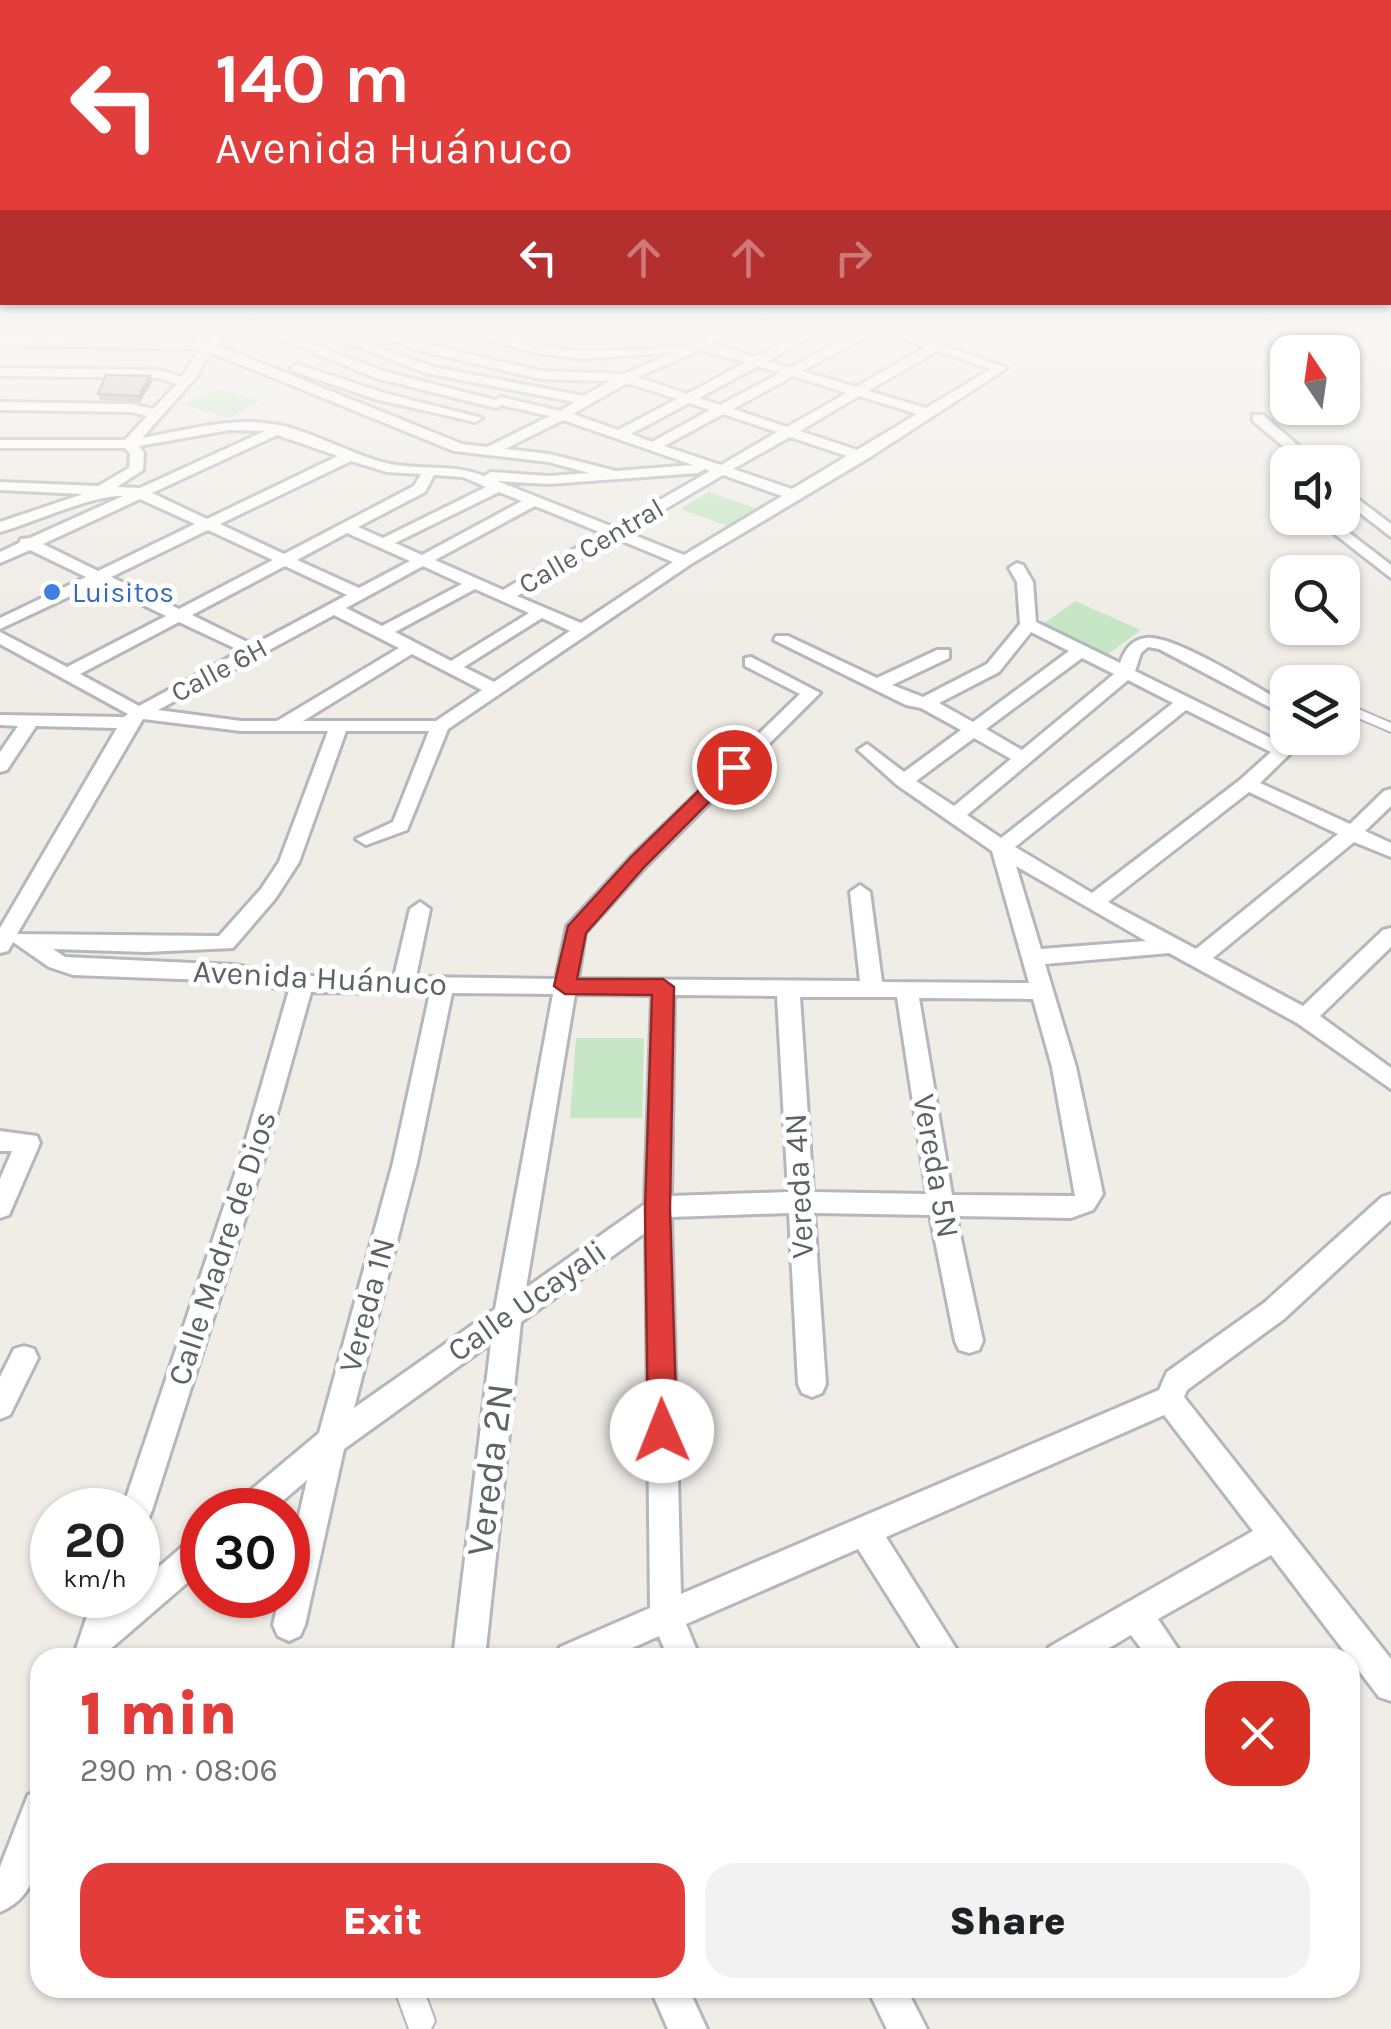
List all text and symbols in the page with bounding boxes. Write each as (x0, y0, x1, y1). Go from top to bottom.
text: 140 m (215, 38, 410, 120)
icon: left (50, 40, 180, 170)
text: Avenida Huánuco (215, 122, 573, 174)
icon: left (511, 230, 566, 285)
icon: ahead (616, 230, 671, 285)
icon: ahead (721, 230, 776, 285)
icon: right (826, 230, 881, 285)
north arrow (1270, 335, 1360, 425)
map controls (1270, 335, 1360, 755)
button: sound (1270, 445, 1360, 535)
street label: Calle Central (513, 491, 669, 601)
button: search (1270, 555, 1360, 645)
place label: Luisitos (72, 576, 174, 609)
marker: Luisitos (41, 581, 63, 603)
street label: Calle 6H (165, 631, 273, 709)
button: layers (1270, 665, 1360, 755)
pin (692, 725, 777, 810)
icon: arrive (707, 740, 762, 795)
street label: Avenida Huánuco (192, 953, 448, 1003)
street label: Vereda 5N (905, 1091, 967, 1241)
street label: Calle Madre de Dios (160, 1106, 284, 1390)
street label: Vereda 4N (777, 1112, 821, 1260)
street label: Calle Ucayali (441, 1233, 613, 1369)
street label: Vereda 1N (331, 1234, 403, 1376)
position arrow (610, 1379, 714, 1483)
street label: Vereda 2N (457, 1381, 523, 1559)
speed limit sign: 30 (180, 1488, 310, 1618)
text: 20 (64, 1511, 126, 1570)
text: km/h (63, 1564, 127, 1593)
text: 1 min (80, 1679, 237, 1749)
button: close (1205, 1681, 1310, 1786)
text: 290 m · 08:06 (80, 1752, 278, 1789)
button: Exit (80, 1863, 685, 1978)
button: Share (705, 1863, 1310, 1978)

